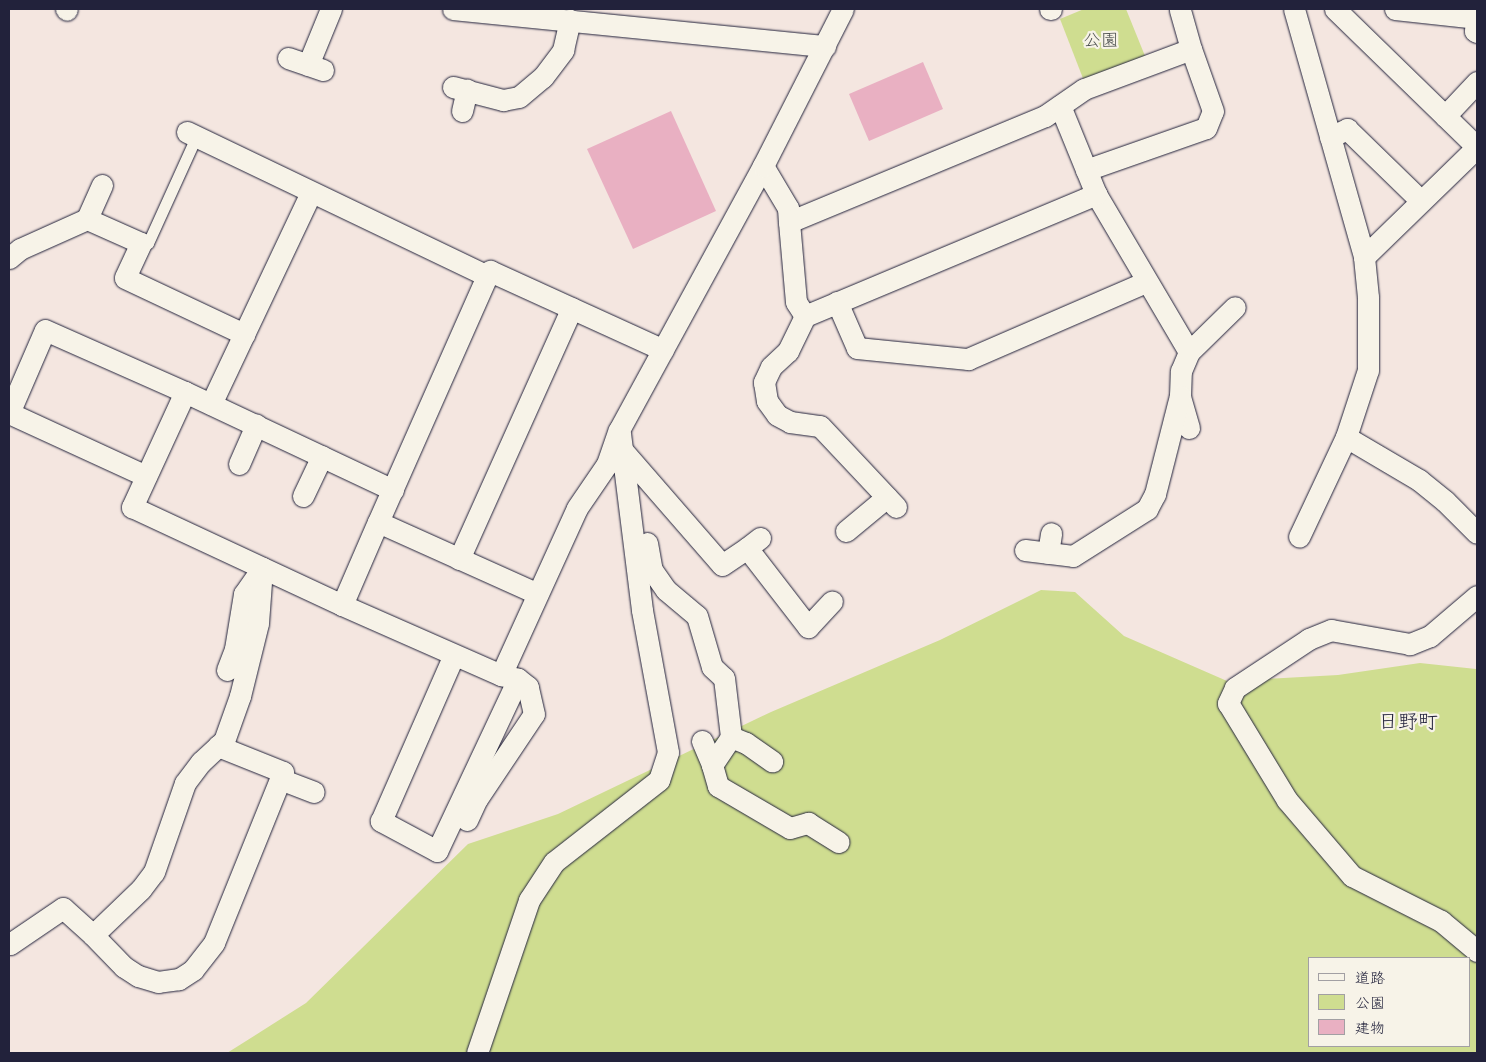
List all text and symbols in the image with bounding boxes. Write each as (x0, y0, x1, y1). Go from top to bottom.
park label: 公園 (1083, 29, 1119, 51)
district label: 日野町 (1378, 709, 1438, 733)
legend (1308, 957, 1471, 1047)
text: 道路 (1355, 969, 1385, 987)
text: 公園 (1355, 994, 1385, 1012)
text: 建物 (1355, 1019, 1385, 1037)

